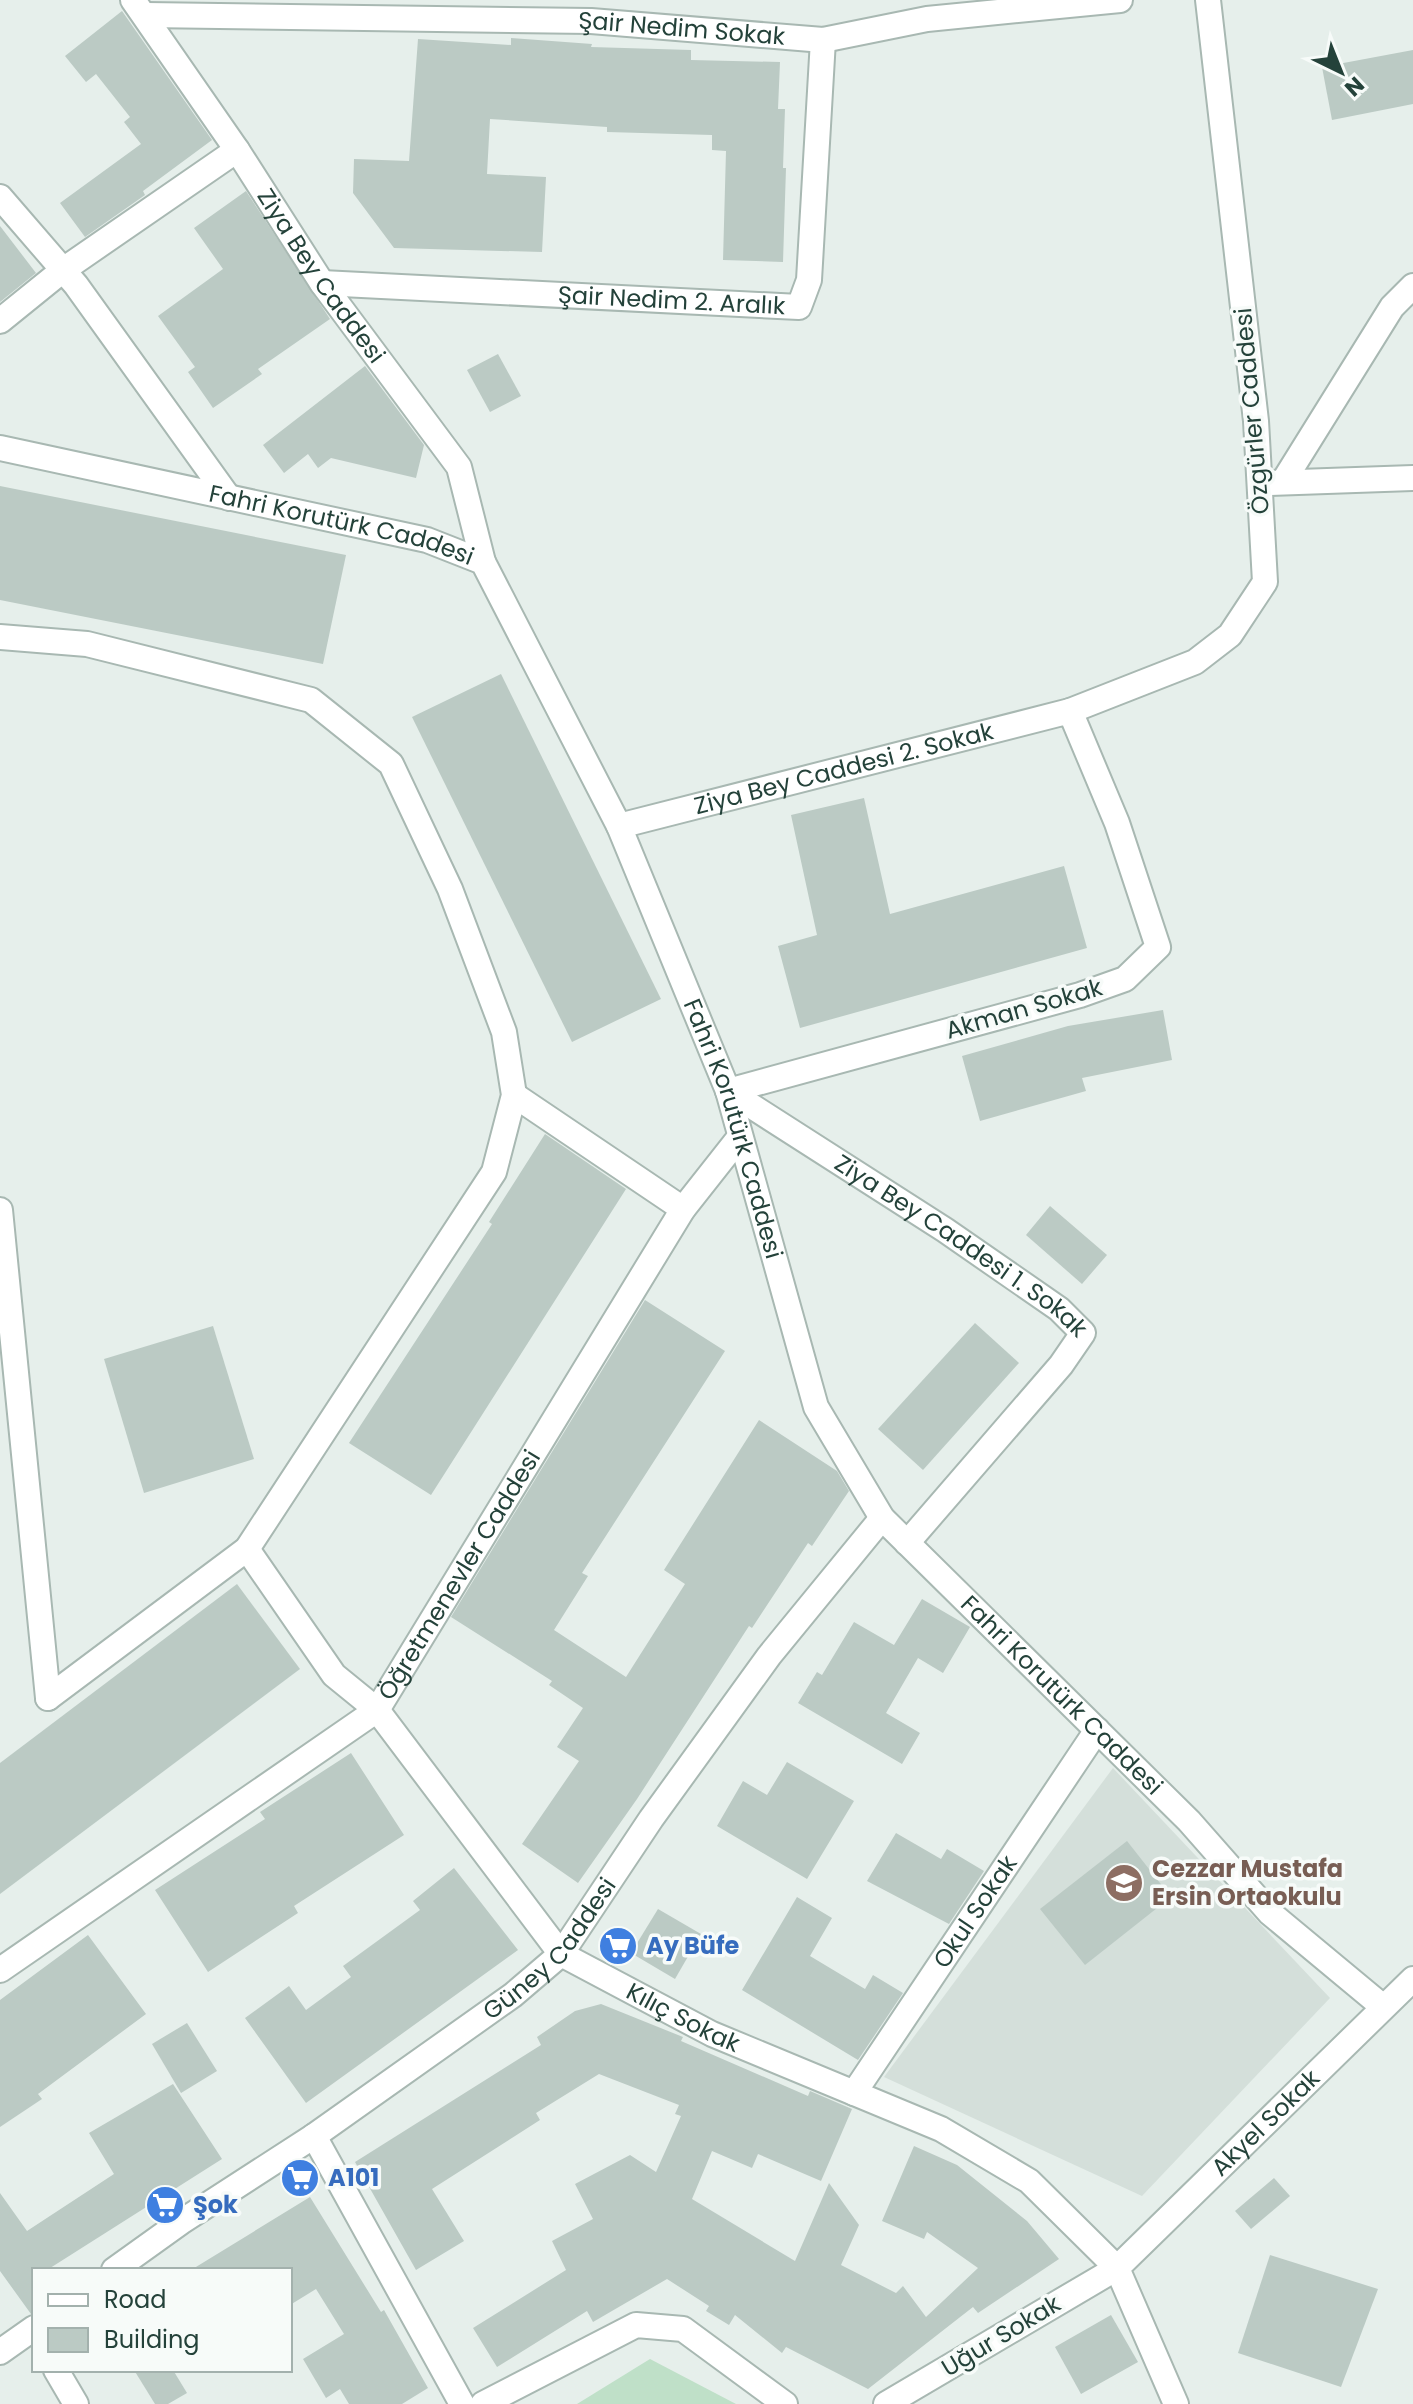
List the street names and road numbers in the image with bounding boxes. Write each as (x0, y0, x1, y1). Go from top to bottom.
street label: Şair Nedim Sokak (578, 4, 787, 53)
street label: Ziya Bey Caddesi (250, 182, 393, 370)
street label: Şair Nedim 2. Aralık (557, 278, 787, 322)
street label: Özgürler Caddesi (1226, 307, 1277, 516)
street label: Fahri Korutürk Caddesi (206, 477, 479, 573)
street label: Ziya Bey Caddesi 2. Sokak (691, 714, 997, 822)
street label: Akman Sokak (942, 970, 1107, 1047)
street label: Fahri Korutürk Caddesi (676, 994, 791, 1262)
street label: Ziya Bey Caddesi 1. Sokak (828, 1146, 1096, 1345)
street label: Öğretmenevler Caddesi (370, 1443, 548, 1706)
street label: Fahri Korutürk Caddesi (954, 1588, 1170, 1802)
street label: Okul Sokak (925, 1848, 1025, 1975)
street label: Güney Caddesi (476, 1871, 623, 2027)
street label: Kılıç Sokak (621, 1975, 746, 2060)
street label: Akyel Sokak (1204, 2061, 1327, 2183)
street label: Uğur Sokak (935, 2287, 1067, 2384)

